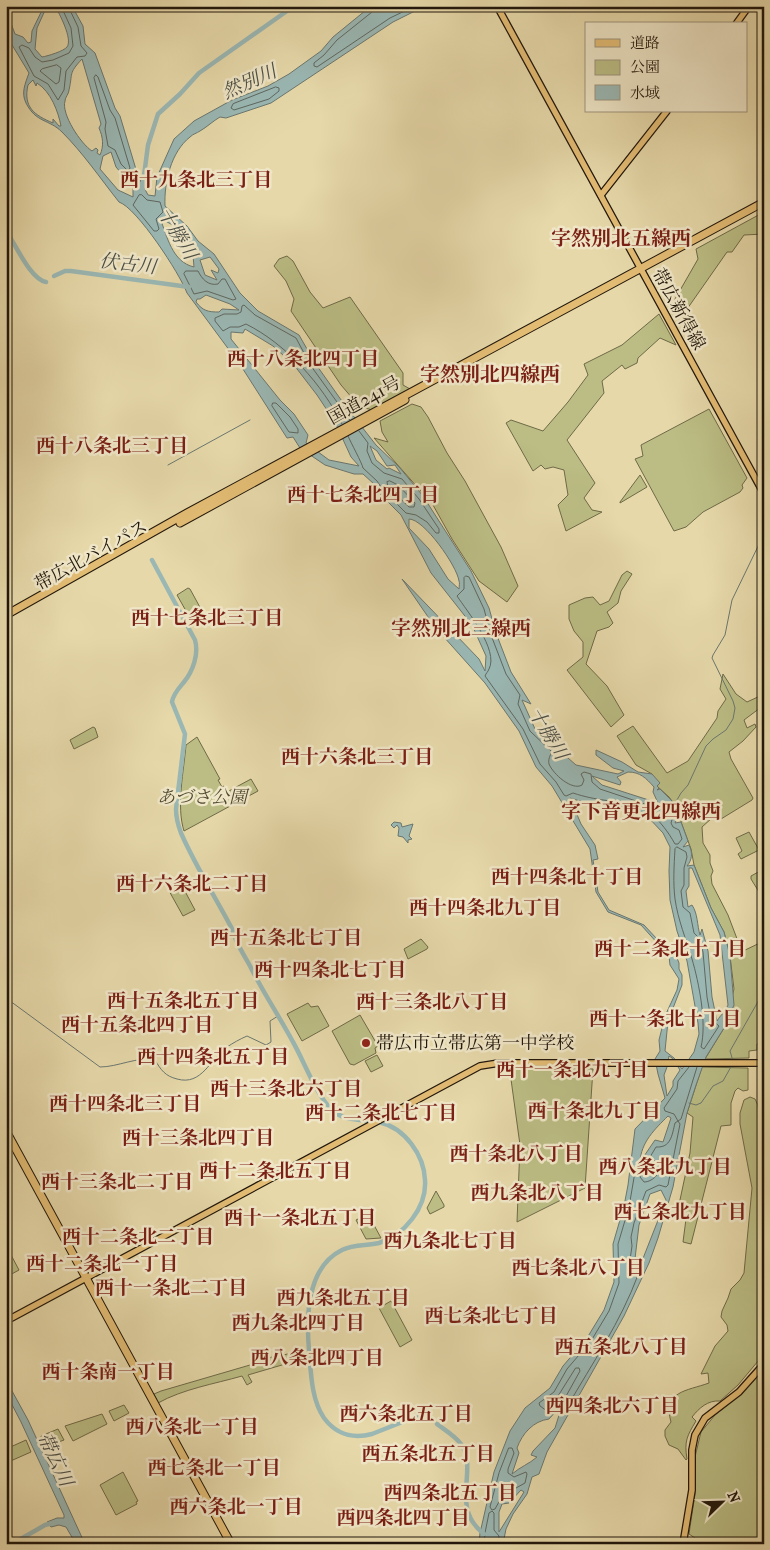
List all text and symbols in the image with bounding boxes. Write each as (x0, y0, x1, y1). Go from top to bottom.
legend (585, 22, 748, 112)
text: 道路 (630, 34, 660, 52)
text: 公園 (630, 58, 660, 76)
water label: 然別川 (219, 59, 282, 104)
text: 水域 (630, 84, 660, 102)
district label: 西十九条北三丁目 (120, 169, 272, 191)
water label: 十勝川 (153, 203, 202, 265)
district label: 字然別北五線西 (551, 227, 691, 250)
water label: 伏古川 (98, 250, 159, 279)
street label: 帯広新得線 (648, 265, 710, 354)
district label: 西十八条北四丁目 (227, 348, 379, 370)
district label: 字然別北四線西 (420, 363, 560, 386)
street label: 国道241号 (324, 372, 404, 429)
district label: 西十八条北三丁目 (36, 435, 188, 457)
district label: 西十七条北四丁目 (287, 484, 439, 506)
street label: 帯広北バイパス (31, 516, 151, 595)
district label: 西十七条北三丁目 (131, 607, 283, 629)
district label: 字然別北三線西 (391, 617, 531, 640)
water label: 十勝川 (524, 703, 573, 765)
district label: 西十六条北三丁目 (281, 746, 433, 768)
park label: あづさ公園 (157, 787, 250, 808)
district label: 字下音更北四線西 (561, 800, 721, 823)
district label: 西十四条北十丁目 (491, 866, 643, 888)
district label: 西十六条北二丁目 (116, 873, 268, 895)
district label: 西十四条北九丁目 (409, 897, 561, 919)
district label: 西十五条北七丁目 (210, 927, 362, 949)
district label: 西十二条北十丁目 (594, 938, 746, 960)
district label: 西十四条北七丁目 (254, 959, 406, 981)
district label: 西十五条北五丁目 (107, 990, 259, 1012)
district label: 西十三条北八丁目 (356, 991, 508, 1013)
district label: 西十一条北十丁目 (589, 1008, 741, 1030)
district label: 西十五条北四丁目 (61, 1014, 213, 1036)
place label: 帯広市立帯広第一中学校 (376, 1033, 574, 1054)
marker: 帯広市立帯広第一中学校 (360, 1037, 372, 1049)
district label: 西十四条北五丁目 (137, 1046, 289, 1068)
district label: 西十一条北九丁目 (496, 1059, 648, 1081)
district label: 西十三条北六丁目 (210, 1078, 362, 1100)
district label: 西十四条北三丁目 (49, 1093, 201, 1115)
district label: 西十条北九丁目 (527, 1100, 661, 1122)
district label: 西十二条北七丁目 (305, 1102, 457, 1124)
district label: 西十三条北四丁目 (122, 1127, 274, 1149)
district label: 西十条北八丁目 (449, 1143, 583, 1165)
district label: 西八条北九丁目 (598, 1156, 732, 1178)
district label: 西十二条北五丁目 (199, 1160, 351, 1182)
district label: 西十三条北二丁目 (41, 1171, 193, 1193)
district label: 西九条北八丁目 (470, 1182, 604, 1204)
district label: 西七条北九丁目 (613, 1201, 747, 1223)
district label: 西十一条北五丁目 (224, 1207, 376, 1229)
district label: 西十二条北二丁目 (62, 1226, 214, 1248)
district label: 西九条北七丁目 (383, 1230, 517, 1252)
district label: 西十二条北一丁目 (26, 1253, 178, 1275)
district label: 西七条北八丁目 (511, 1257, 645, 1279)
district label: 西十一条北二丁目 (95, 1277, 247, 1299)
district label: 西九条北五丁目 (276, 1287, 410, 1309)
district label: 西七条北七丁目 (424, 1305, 558, 1327)
district label: 西九条北四丁目 (231, 1312, 365, 1334)
district label: 西五条北八丁目 (554, 1336, 688, 1358)
district label: 西八条北四丁目 (250, 1347, 384, 1369)
district label: 西十条南一丁目 (41, 1361, 175, 1383)
district label: 西四条北六丁目 (545, 1395, 679, 1417)
district label: 西六条北五丁目 (339, 1403, 473, 1425)
district label: 西八条北一丁目 (125, 1416, 259, 1438)
water label: 帯広川 (33, 1429, 78, 1492)
district label: 西五条北五丁目 (361, 1443, 495, 1465)
district label: 西七条北一丁目 (147, 1457, 281, 1479)
north arrow (698, 1478, 748, 1528)
district label: 西四条北五丁目 (383, 1482, 517, 1504)
text: N (724, 1489, 744, 1506)
district label: 西六条北一丁目 (169, 1496, 303, 1518)
district label: 西四条北四丁目 (336, 1507, 470, 1529)

